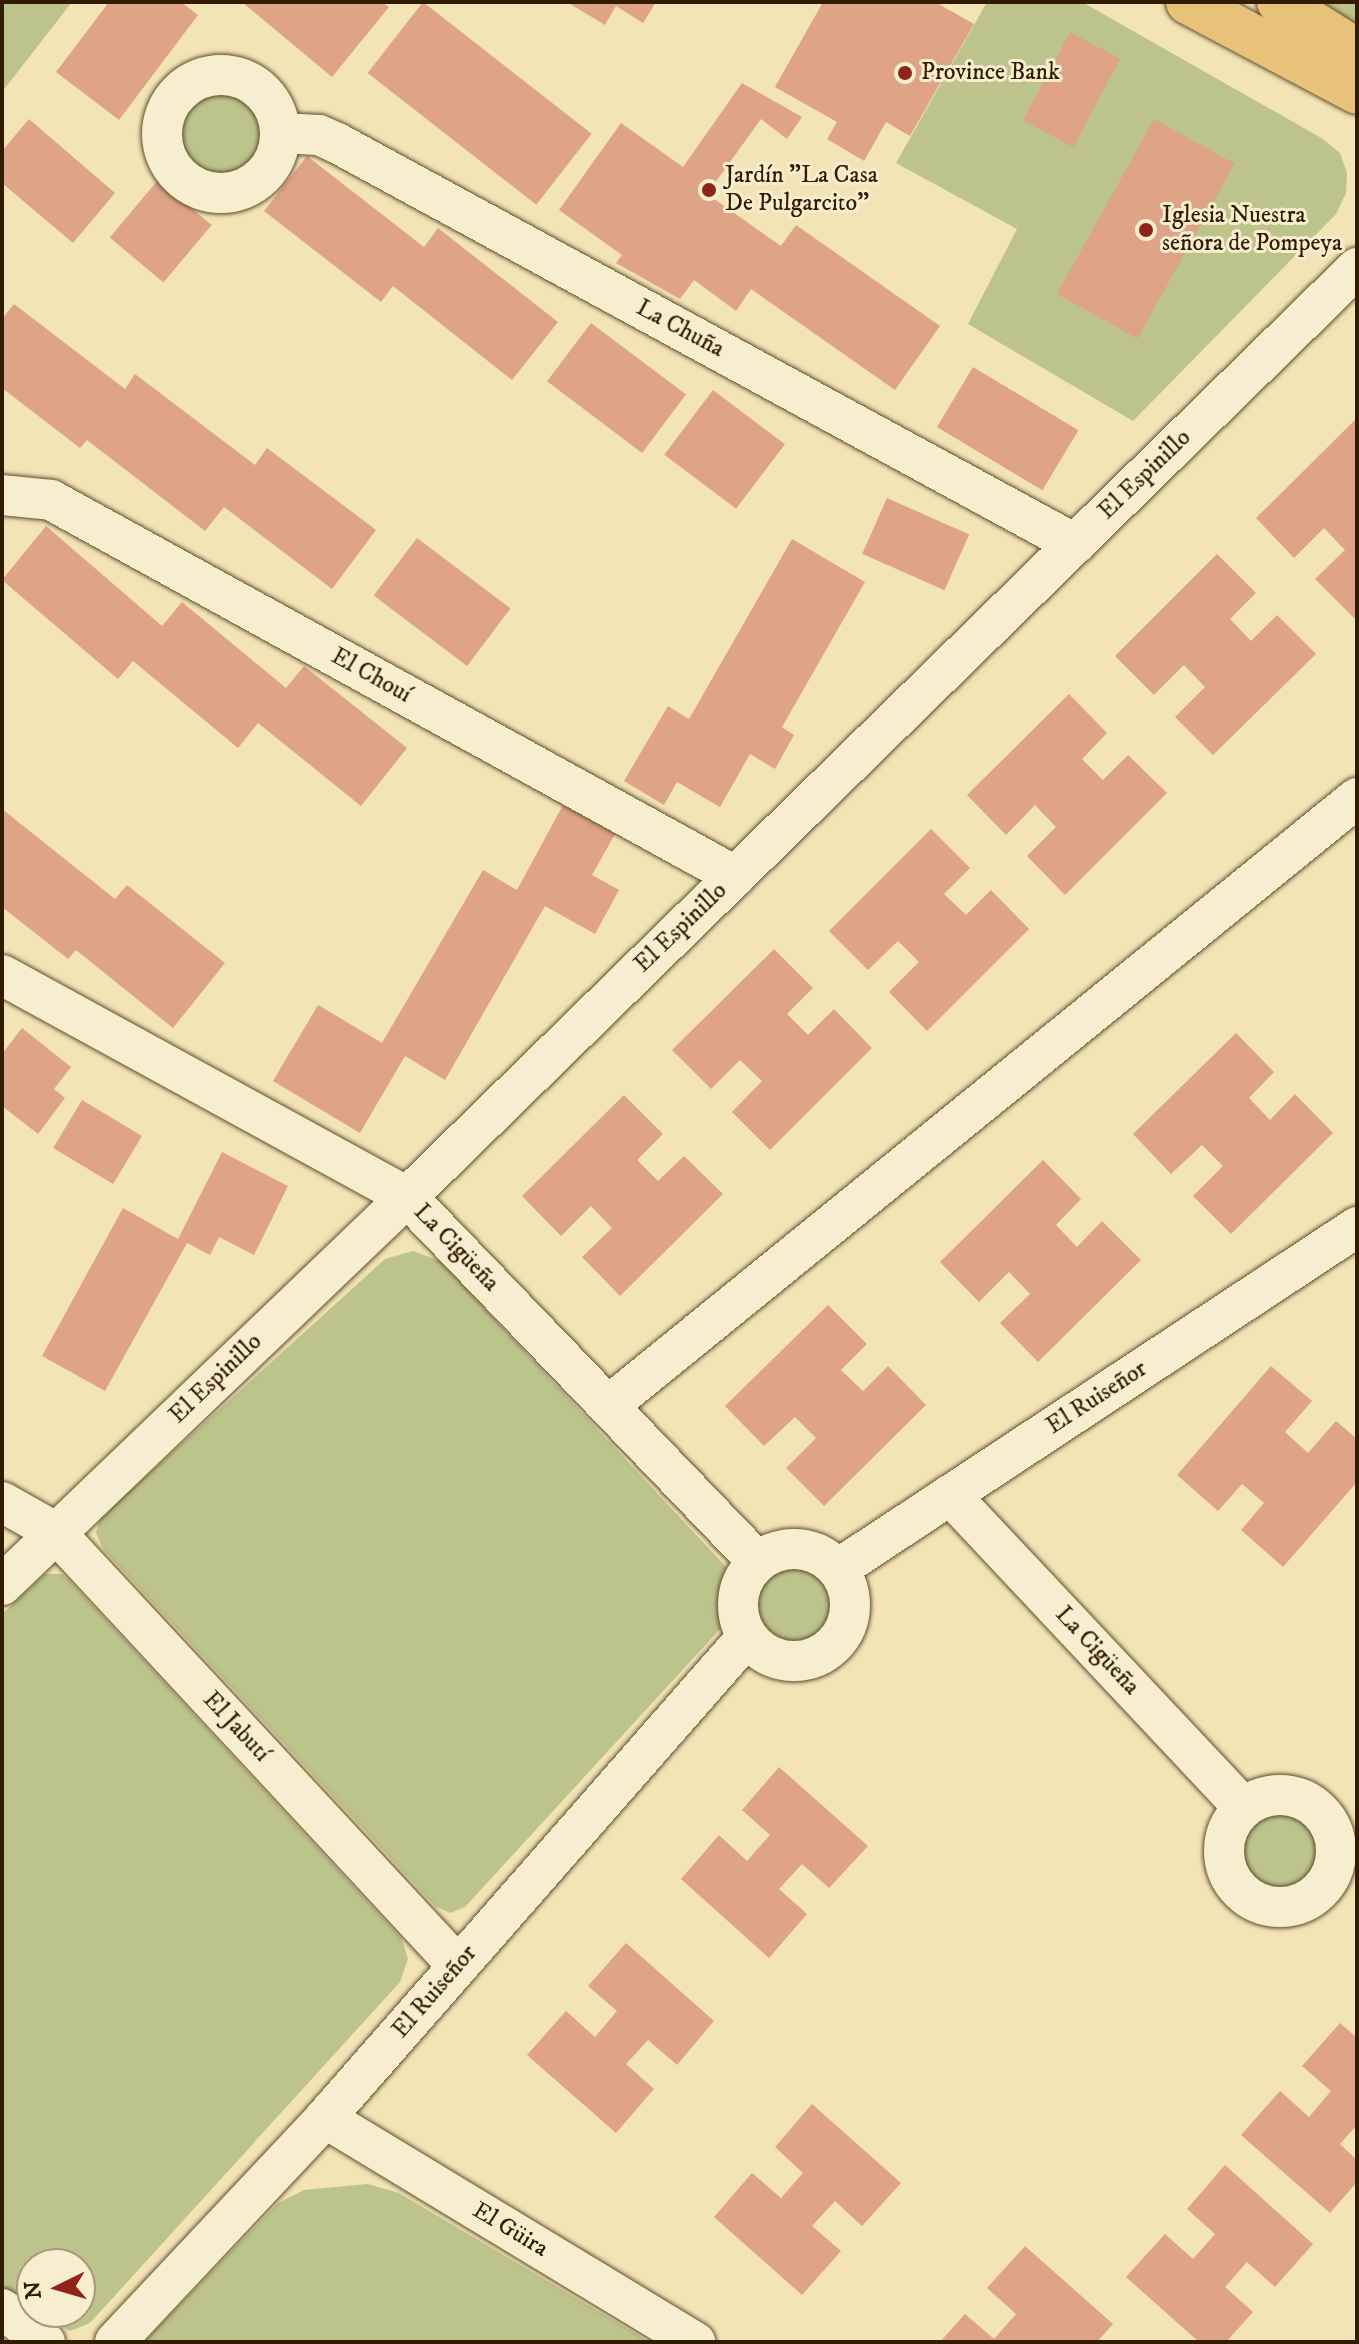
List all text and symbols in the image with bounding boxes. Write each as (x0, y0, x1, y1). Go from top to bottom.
place label: Province Bank (921, 59, 1060, 87)
marker: Province Bank (896, 64, 914, 82)
place label: Jardín "La Casa De Pulgarcito" (725, 162, 878, 218)
marker: Jardín "La Casa De Pulgarcito" (700, 181, 718, 199)
place label: Iglesia Nuestra señora de Pompeya (1162, 202, 1342, 258)
marker: Iglesia Nuestra señora de Pompeya (1137, 221, 1155, 239)
street label: La Chuña (631, 294, 729, 364)
street label: El Espinillo (1093, 424, 1197, 526)
street label: El Chouí (326, 642, 416, 710)
street label: El Espinillo (629, 877, 733, 979)
street label: La Cigüeña (407, 1198, 505, 1298)
street label: El Espinillo (164, 1328, 268, 1430)
street label: El Ruiseñor (1041, 1355, 1153, 1441)
street label: La Cigüeña (1049, 1601, 1145, 1701)
street label: El Jabutí (196, 1686, 276, 1768)
street label: El Ruiseñor (387, 1940, 483, 2044)
street label: El Güira (467, 2196, 553, 2264)
north arrow (16, 2248, 96, 2328)
text: N (19, 2280, 48, 2300)

